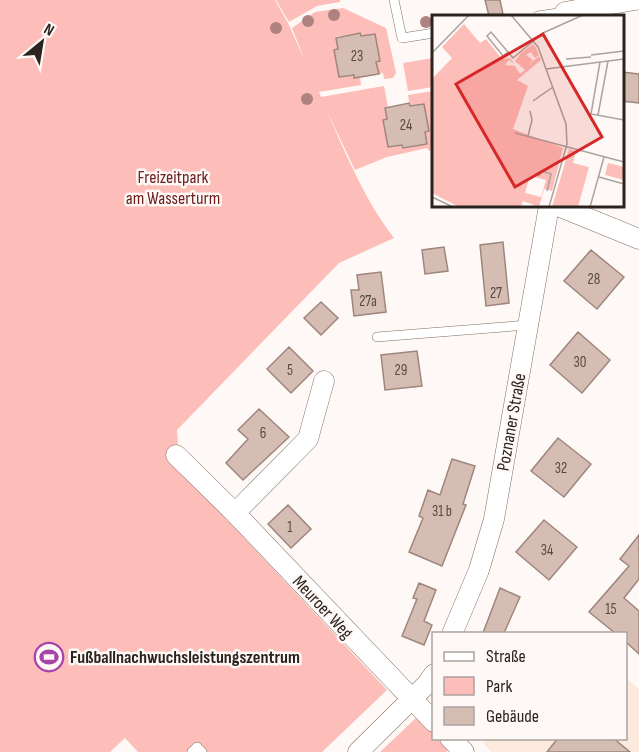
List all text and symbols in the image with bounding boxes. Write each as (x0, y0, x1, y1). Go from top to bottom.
north arrow (12, 12, 72, 72)
inset map (432, 15, 624, 207)
text: N (40, 20, 57, 41)
house number: 23 (351, 47, 363, 66)
house number: 24 (400, 116, 412, 135)
park label: Freizeitpark am Wasserturm (126, 167, 220, 209)
house number: 28 (588, 270, 600, 289)
house number: 27 (490, 284, 502, 303)
house number: 27a (359, 292, 377, 311)
house number: 30 (574, 353, 586, 372)
house number: 5 (287, 361, 293, 380)
house number: 29 (395, 361, 407, 380)
street label: Poznaner Straße (493, 372, 530, 473)
house number: 6 (260, 424, 266, 443)
house number: 32 (555, 459, 567, 478)
house number: 31 b (432, 502, 452, 521)
house number: 1 (287, 518, 293, 537)
house number: 34 (541, 541, 553, 560)
street label: Meuroer Weg (288, 571, 357, 643)
house number: 15 (605, 600, 617, 619)
legend (432, 632, 627, 740)
sports icon: Fußballnachwuchsleistungszentrum (33, 641, 65, 673)
text: Straße (486, 646, 526, 667)
place label: Fußballnachwuchsleistungszentrum (70, 647, 300, 668)
text: Park (486, 676, 512, 697)
text: Gebäude (486, 706, 539, 727)

